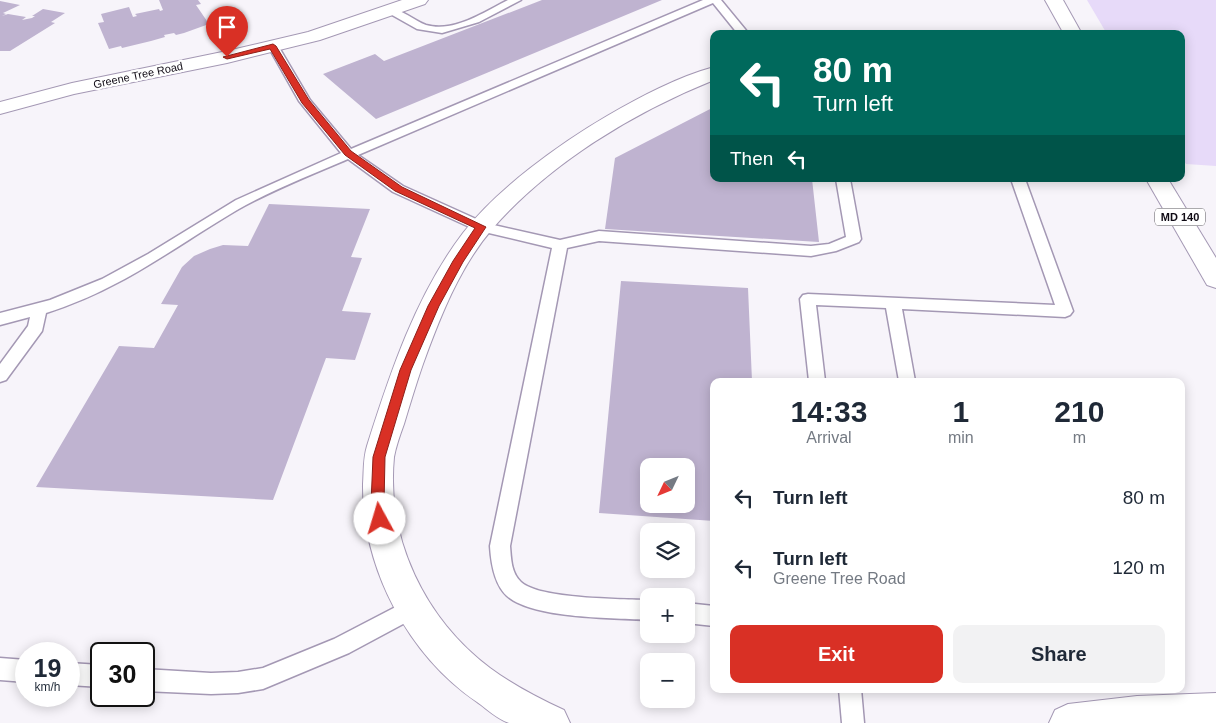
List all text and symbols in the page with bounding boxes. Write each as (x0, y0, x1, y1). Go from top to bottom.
pin (206, 6, 248, 57)
icon: arrive (213, 13, 241, 41)
icon: left (730, 50, 795, 115)
text: 80 m (813, 50, 893, 89)
street label: Greene Tree Road (92, 60, 184, 90)
text: Turn left (813, 91, 893, 116)
icon: left (783, 145, 811, 173)
text: Then (730, 148, 773, 169)
road number: MD 140 (1155, 208, 1205, 226)
text: 14:33 (791, 395, 867, 428)
text: 1 (952, 395, 969, 428)
text: 210 (1054, 395, 1104, 428)
text: Arrival (806, 429, 852, 446)
text: min (948, 429, 974, 446)
text: m (1073, 429, 1086, 446)
north arrow (640, 458, 695, 512)
map controls (640, 458, 695, 708)
icon: left (730, 484, 758, 512)
text: Turn left (773, 487, 848, 508)
text: 80 m (1123, 487, 1165, 508)
position arrow (353, 492, 405, 544)
button: layers (640, 523, 695, 578)
text: Turn left (773, 548, 848, 569)
icon: left (730, 554, 758, 582)
text: 120 m (1112, 557, 1165, 578)
text: Greene Tree Road (773, 570, 906, 587)
button: + (640, 588, 695, 643)
button: Exit (730, 625, 943, 683)
button: Share (953, 625, 1165, 683)
speed limit sign: 30 (90, 642, 155, 707)
button: − (640, 653, 695, 708)
text: 19 (34, 654, 61, 682)
text: km/h (34, 680, 61, 694)

